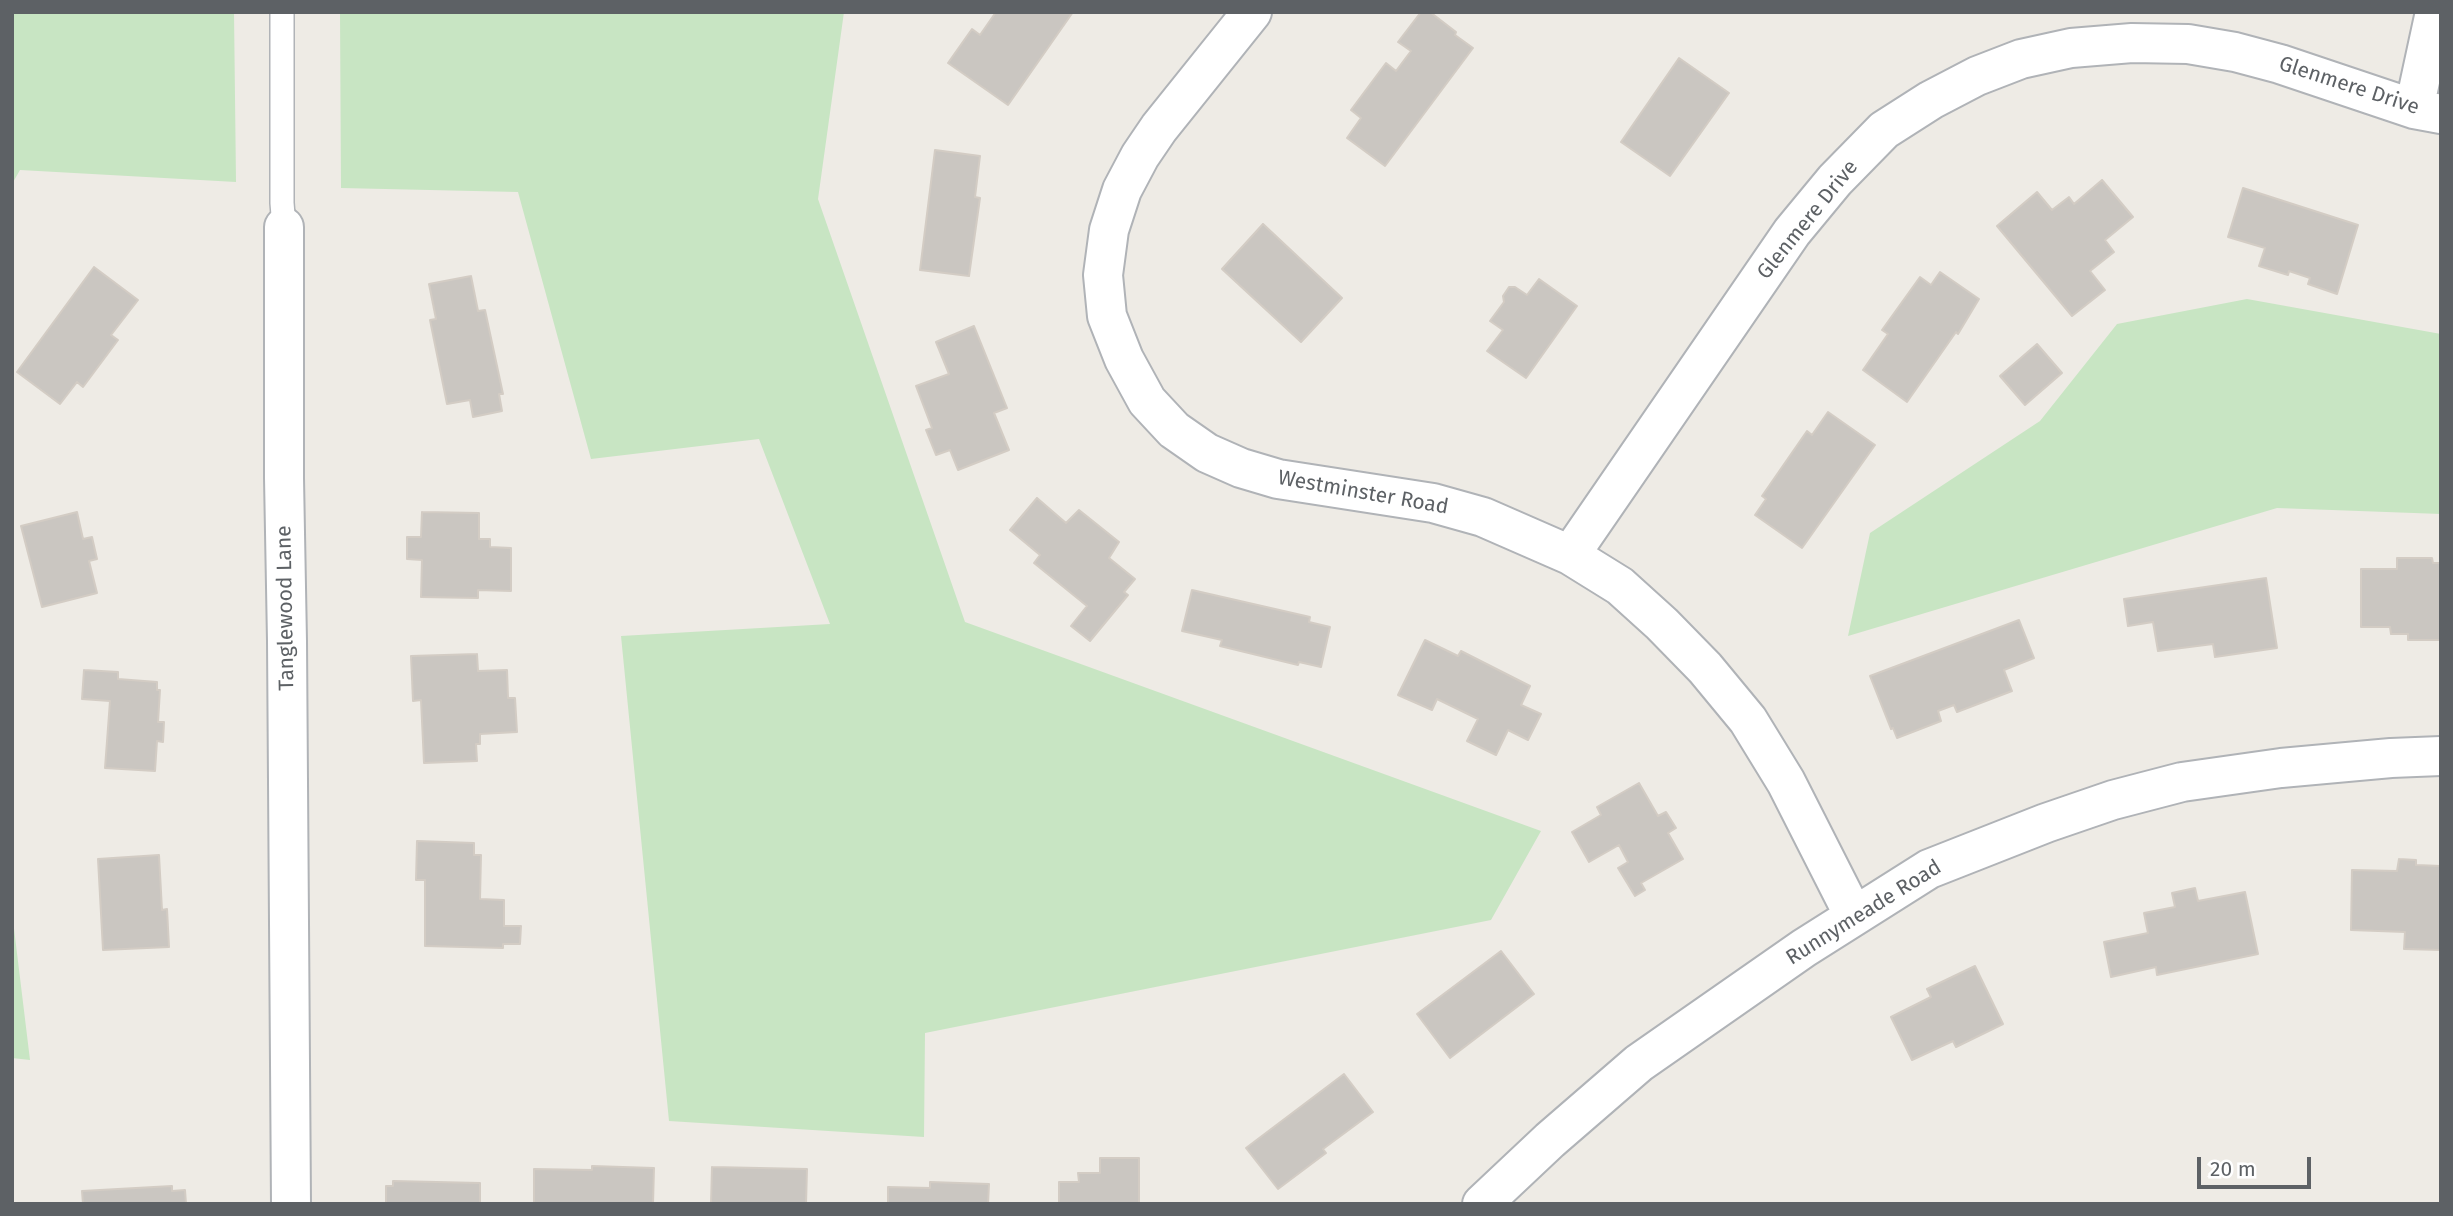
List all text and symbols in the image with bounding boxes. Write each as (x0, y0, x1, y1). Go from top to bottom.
street label: Glenmere Drive (2276, 51, 2422, 121)
street label: Glenmere Drive (1752, 155, 1864, 285)
street label: Westminster Road (1276, 466, 1450, 520)
street label: Tanglewood Lane (272, 525, 300, 691)
street label: Runnymeade Road (1782, 855, 1946, 971)
scale bar (2201, 1142, 2315, 1186)
text: 20 m (2210, 1156, 2256, 1182)

